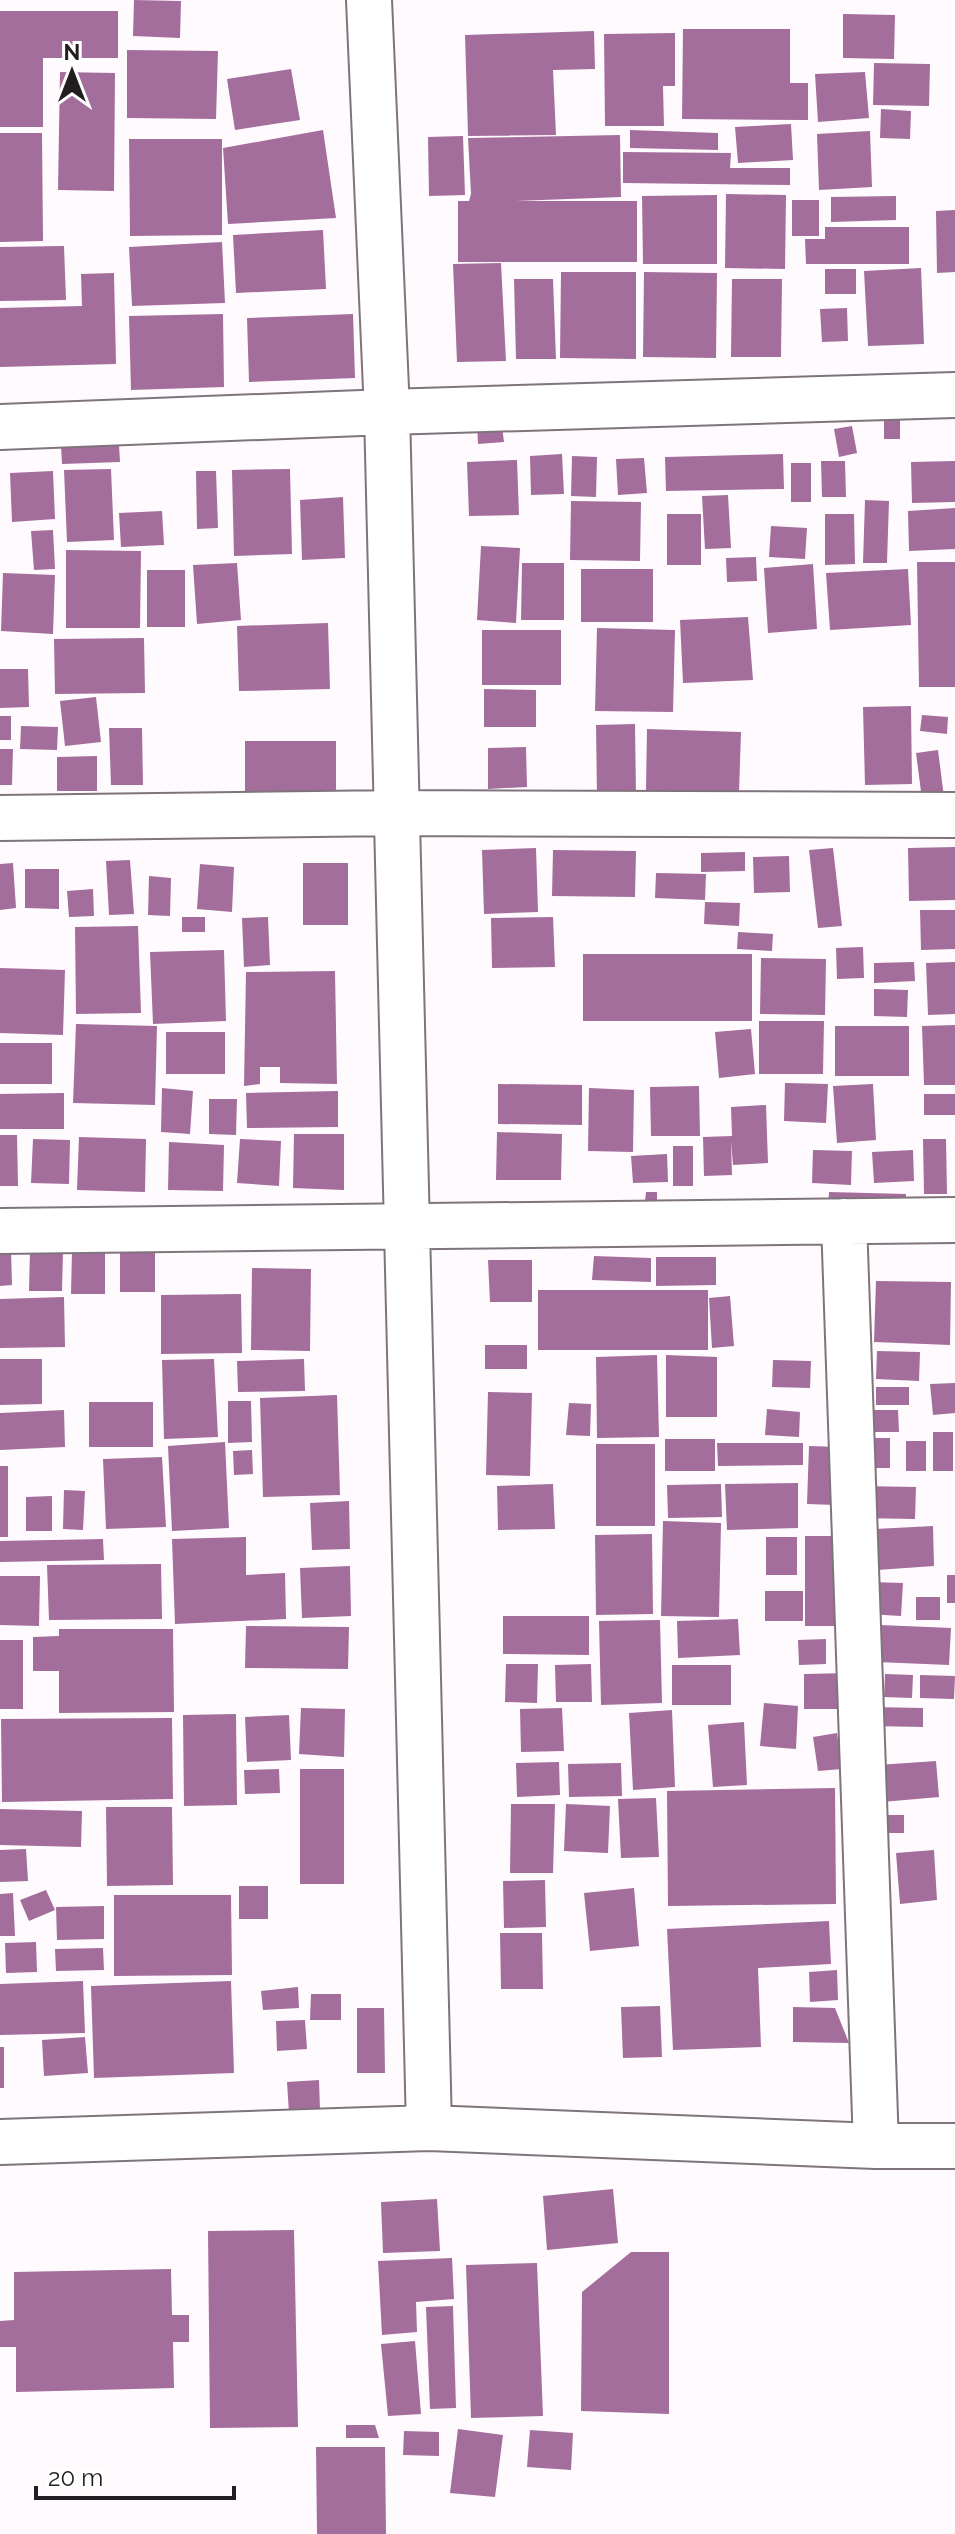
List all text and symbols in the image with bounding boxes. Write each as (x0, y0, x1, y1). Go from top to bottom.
north arrow (32, 32, 112, 112)
text: N (64, 39, 80, 65)
scale bar (36, 2450, 234, 2500)
text: 20 m (48, 2463, 103, 2492)

